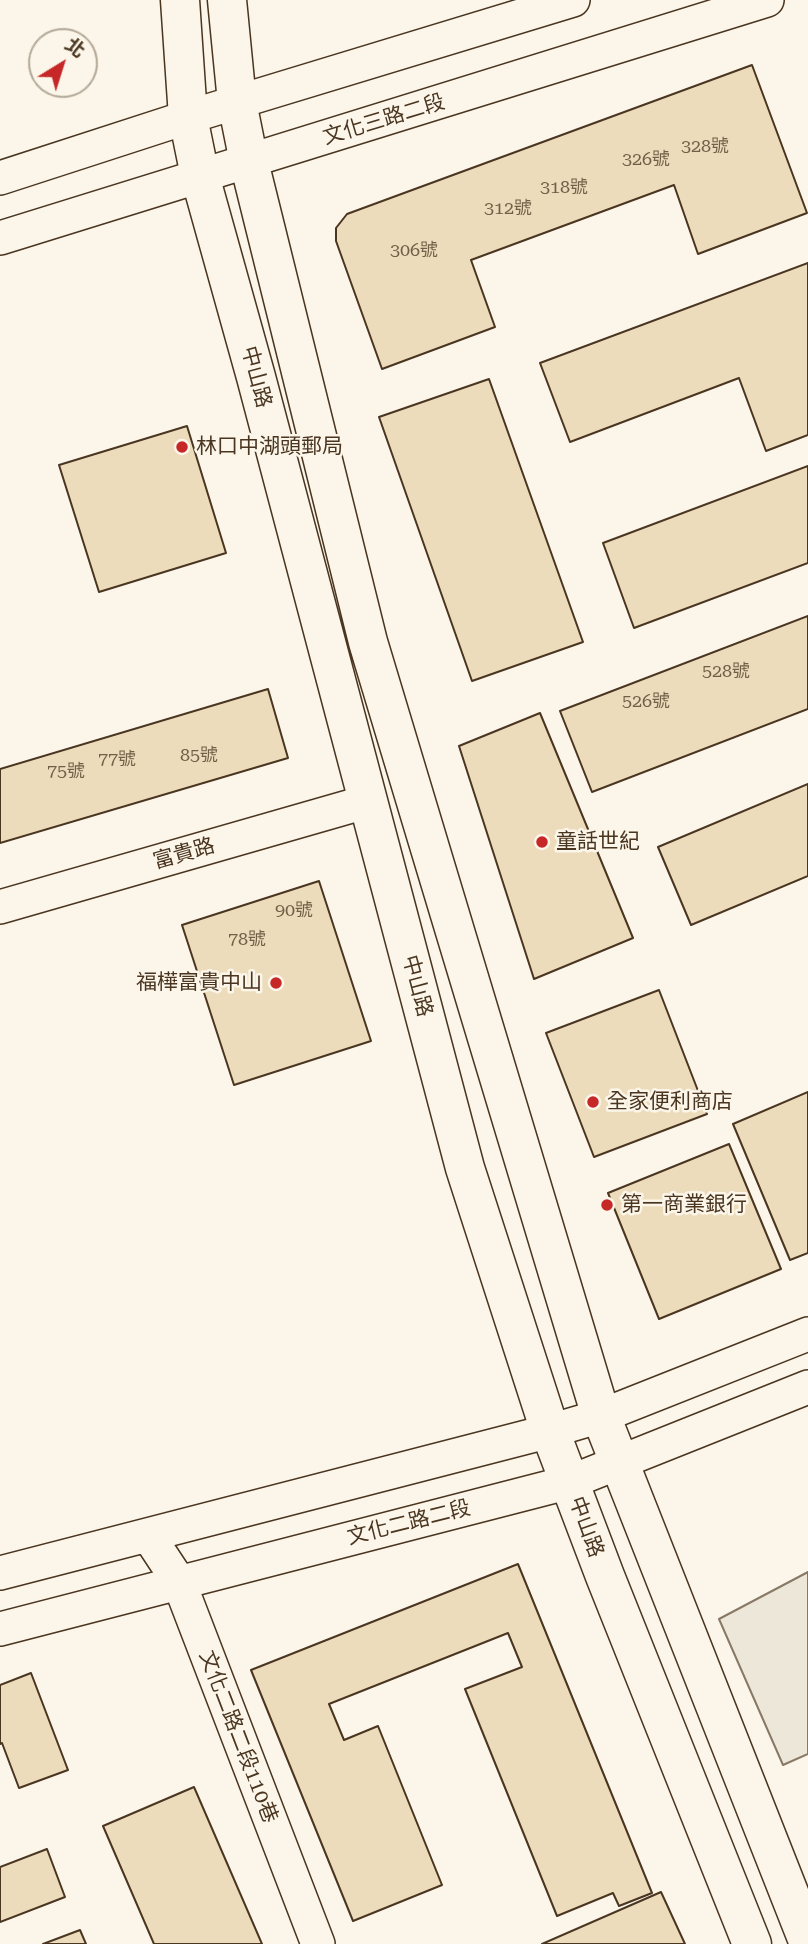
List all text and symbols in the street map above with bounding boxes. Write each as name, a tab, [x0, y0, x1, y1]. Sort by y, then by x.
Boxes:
north arrow	[28, 28, 98, 98]
text: 北	[60, 33, 90, 63]
street label: 文化三路二段	[320, 90, 448, 150]
house number: 328號	[681, 136, 729, 158]
house number: 326號	[622, 149, 670, 171]
house number: 318號	[540, 177, 588, 199]
house number: 312號	[484, 198, 532, 220]
house number: 306號	[390, 240, 438, 262]
street label: 中山路	[236, 343, 276, 411]
place label: 林口中湖頭郵局	[196, 434, 343, 460]
marker: 林口中湖頭郵局	[174, 439, 190, 455]
house number: 528號	[702, 661, 750, 683]
house number: 526號	[622, 691, 670, 713]
house number: 85號	[180, 745, 218, 767]
house number: 77號	[98, 749, 136, 771]
house number: 75號	[47, 761, 85, 783]
place label: 童話世紀	[556, 829, 640, 855]
street label: 富貴路	[150, 833, 218, 875]
marker: 童話世紀	[534, 834, 550, 850]
house number: 90號	[275, 900, 313, 922]
house number: 78號	[228, 929, 266, 951]
street label: 中山路	[397, 952, 437, 1020]
place label: 福樺富貴中山	[136, 970, 262, 996]
marker: 福樺富貴中山	[268, 975, 284, 991]
place label: 全家便利商店	[607, 1089, 733, 1115]
marker: 全家便利商店	[585, 1094, 601, 1110]
place label: 第一商業銀行	[621, 1192, 747, 1218]
marker: 第一商業銀行	[599, 1197, 615, 1213]
street label: 中山路	[563, 1493, 609, 1561]
street label: 文化二路二段	[345, 1496, 473, 1550]
street label: 文化二路二段110巷	[194, 1647, 282, 1827]

